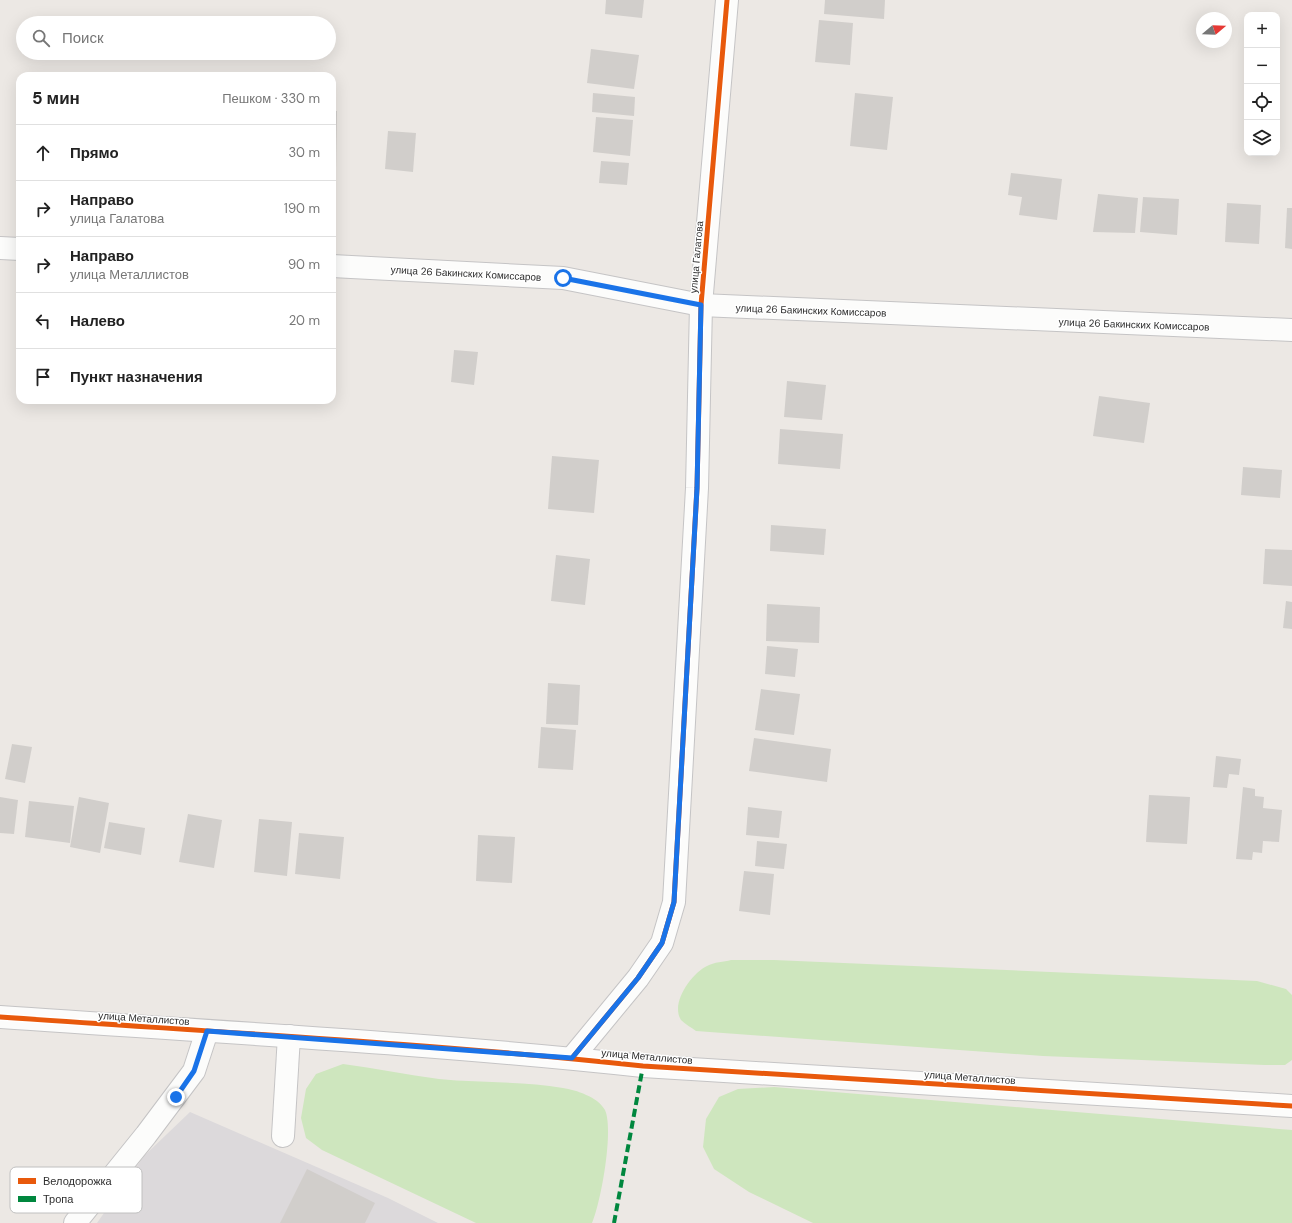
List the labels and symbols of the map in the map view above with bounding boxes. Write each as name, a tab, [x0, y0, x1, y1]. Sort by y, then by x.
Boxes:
north arrow	[1196, 12, 1232, 48]
street label: улица Галатова	[687, 220, 706, 294]
street label: улица 26 Бакинских Комиссаров	[390, 263, 542, 284]
route start	[554, 269, 572, 287]
street label: улица 26 Бакинских Комиссаров	[735, 301, 887, 320]
street label: улица 26 Бакинских Комиссаров	[1058, 315, 1210, 334]
street label: улица Металлистов	[98, 1009, 190, 1028]
street label: улица Металлистов	[601, 1046, 693, 1067]
street label: улица Металлистов	[924, 1068, 1016, 1087]
route end	[167, 1088, 185, 1106]
legend	[10, 1167, 142, 1213]
text: Велодорожка	[43, 1174, 113, 1188]
text: Тропа	[43, 1192, 74, 1206]

